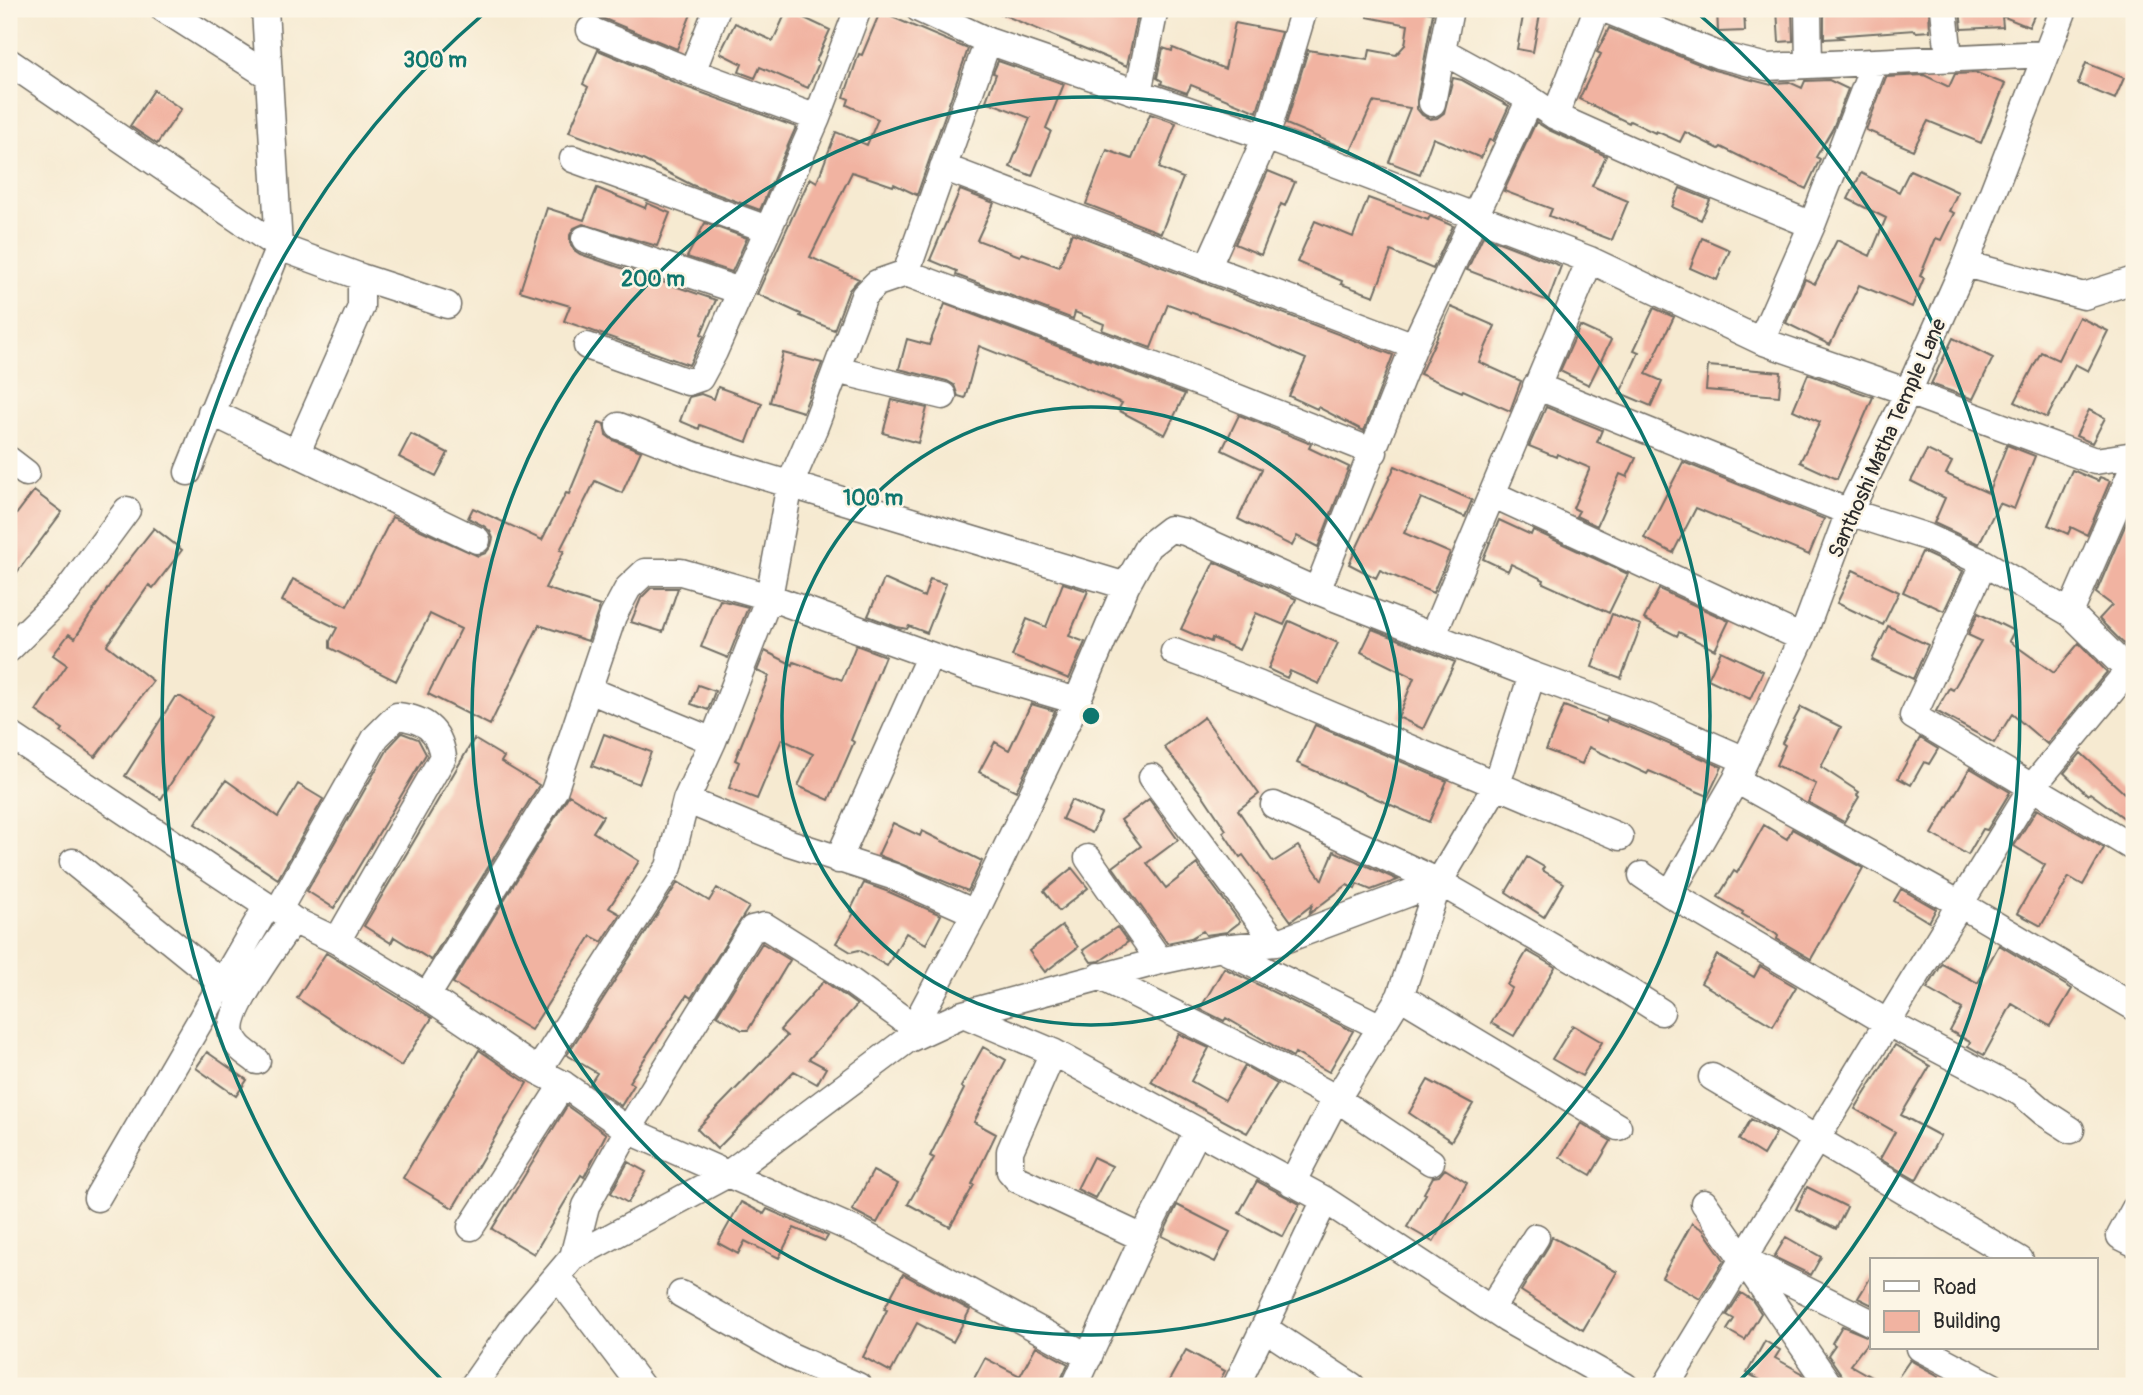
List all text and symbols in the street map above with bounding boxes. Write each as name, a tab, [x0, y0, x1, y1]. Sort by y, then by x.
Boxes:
text: 300 m	[403, 47, 467, 74]
text: 200 m	[621, 266, 685, 293]
street label: Santhoshi Matha Temple Lane	[1822, 314, 1953, 562]
text: 100 m	[843, 485, 903, 512]
centre of rings	[1079, 704, 1103, 728]
legend	[1870, 1258, 2098, 1350]
text: Road	[1933, 1274, 1977, 1301]
text: Building	[1933, 1308, 2000, 1335]

